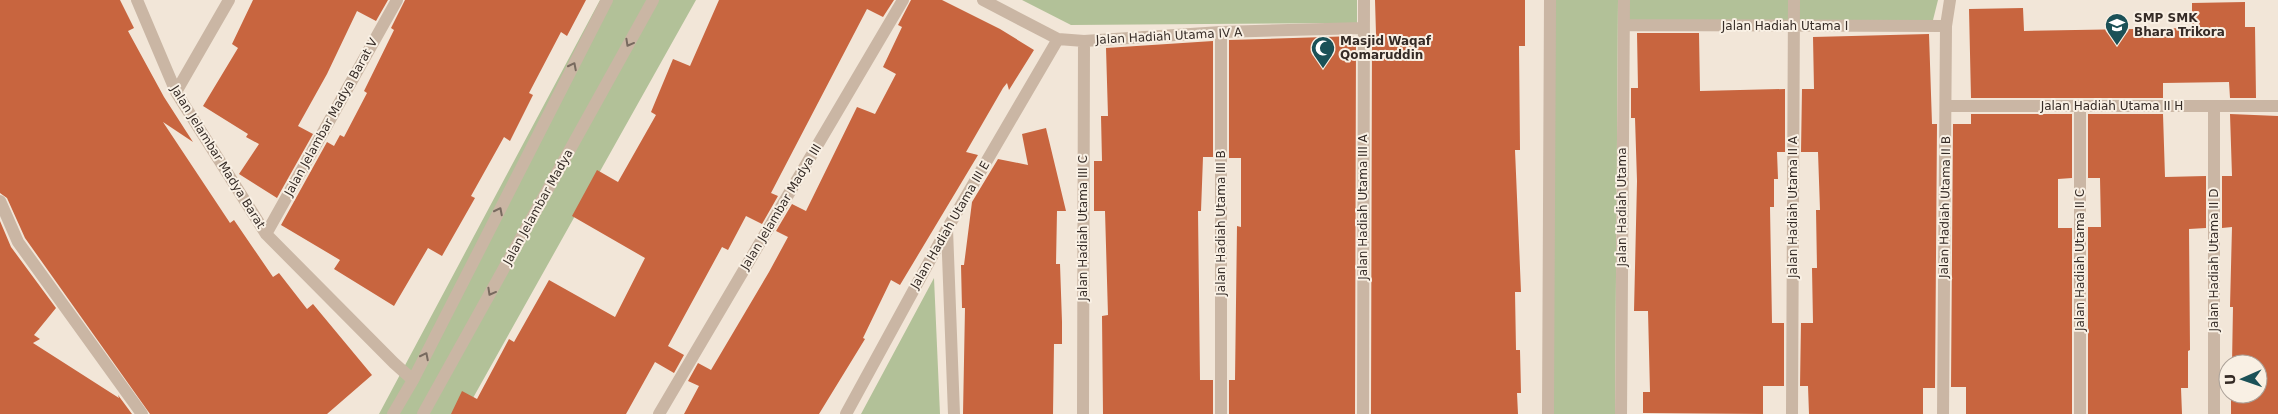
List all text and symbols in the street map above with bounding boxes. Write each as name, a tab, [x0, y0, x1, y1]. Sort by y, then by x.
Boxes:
place label: SMP SMK Bhara Trikora	[2134, 11, 2225, 39]
school or university icon: SMP SMK Bhara Trikora	[2104, 12, 2130, 46]
street label: Jalan Hadiah Utama I	[1721, 19, 1848, 33]
street label: Jalan Hadiah Utama IV A	[1094, 25, 1243, 47]
place label: Masjid Waqaf Qomaruddin	[1340, 34, 1432, 62]
street label: Jalan Jelambar Madya Barat V	[281, 35, 381, 199]
mosque icon: Masjid Waqaf Qomaruddin	[1310, 35, 1336, 69]
one-way arrow	[625, 37, 635, 46]
one-way arrow	[567, 63, 577, 72]
street label: Jalan Jelambar Madya Barat	[167, 82, 268, 231]
street label: Jalan Hadiah Utama II H	[2040, 99, 2183, 113]
street label: Jalan Hadiah Utama III A	[1356, 133, 1370, 281]
street label: Jalan Hadiah Utama II A	[1786, 135, 1800, 279]
street label: Jalan Hadiah Utama II B	[1937, 136, 1953, 279]
street label: Jalan Jelambar Madya III	[737, 142, 824, 273]
street label: Jalan Jelambar Madya	[500, 147, 576, 268]
street label: Jalan Hadiah Utama	[1615, 148, 1629, 268]
street label: Jalan Hadiah Utama III B	[1214, 150, 1228, 297]
street label: Jalan Hadiah Utama III C	[1076, 155, 1090, 302]
street label: Jalan Hadiah Utama III E	[907, 159, 992, 292]
street label: Jalan Hadiah Utama II C	[2073, 189, 2087, 332]
street label: Jalan Hadiah Utama II D	[2207, 189, 2221, 332]
one-way arrow	[493, 207, 503, 216]
one-way arrow	[488, 287, 498, 296]
one-way arrow	[419, 352, 429, 361]
north arrow	[2218, 354, 2268, 404]
text: U	[2222, 373, 2238, 385]

